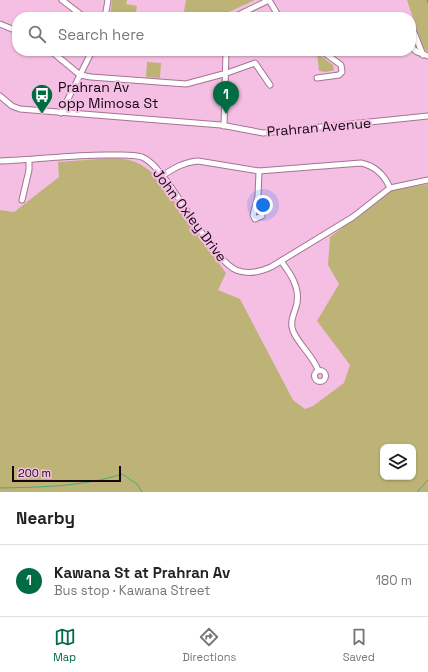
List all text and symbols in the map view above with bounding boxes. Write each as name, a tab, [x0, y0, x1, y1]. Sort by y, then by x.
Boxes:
search box	[12, 12, 416, 56]
icon: search	[26, 23, 48, 45]
text: Search here	[58, 25, 144, 44]
place label: Prahran Av opp Mimosa St	[58, 78, 159, 112]
pin: 1	[213, 81, 239, 114]
bus stop icon: Prahran Av opp Mimosa St	[29, 82, 55, 115]
street label: Prahran Avenue	[266, 113, 372, 141]
street label: John Oxley Drive	[149, 165, 231, 265]
your location	[253, 195, 273, 215]
map controls	[380, 444, 416, 480]
button: layers	[380, 444, 416, 480]
scale bar	[12, 464, 121, 483]
text: 200 m	[18, 466, 51, 480]
text: Nearby	[16, 507, 75, 529]
text: Kawana St at Prahran Av	[54, 563, 230, 582]
text: 1	[26, 572, 32, 589]
text: 180 m	[376, 572, 412, 589]
text: Bus stop · Kawana Street	[54, 582, 210, 599]
tab: Map	[53, 626, 76, 664]
tab: Directions	[182, 626, 236, 664]
tab: Saved	[343, 626, 375, 664]

